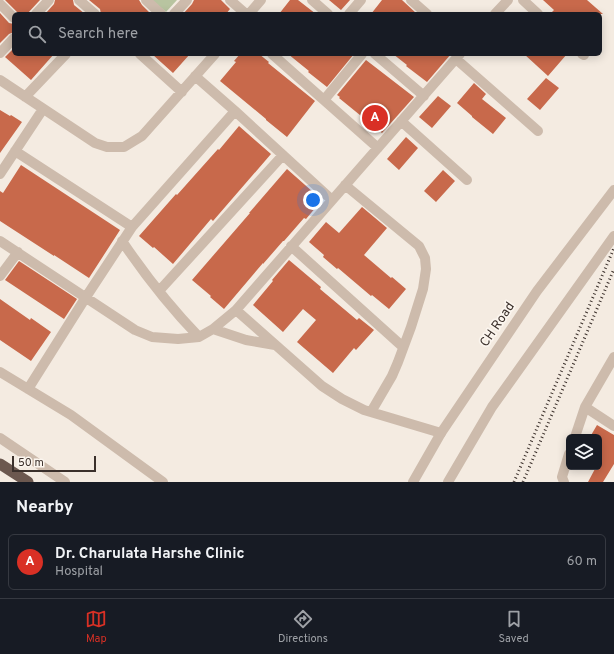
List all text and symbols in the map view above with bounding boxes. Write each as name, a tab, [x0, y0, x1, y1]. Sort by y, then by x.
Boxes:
search box	[12, 12, 602, 56]
icon: search	[26, 23, 48, 45]
text: Search here	[58, 25, 138, 44]
pin: A	[362, 103, 388, 133]
your location	[303, 190, 323, 210]
street label: CH Road	[477, 300, 519, 350]
map controls	[566, 434, 602, 470]
button: layers	[566, 434, 602, 470]
scale bar	[12, 454, 96, 473]
text: 50 m	[18, 456, 44, 470]
text: Nearby	[16, 497, 73, 519]
text: Dr. Charulata Harshe Clinic	[55, 545, 245, 564]
text: A	[25, 554, 35, 570]
text: 60 m	[567, 554, 597, 570]
text: Hospital	[55, 564, 103, 580]
tab: Map	[85, 608, 107, 646]
tab: Directions	[278, 608, 328, 646]
tab: Saved	[498, 608, 529, 646]

